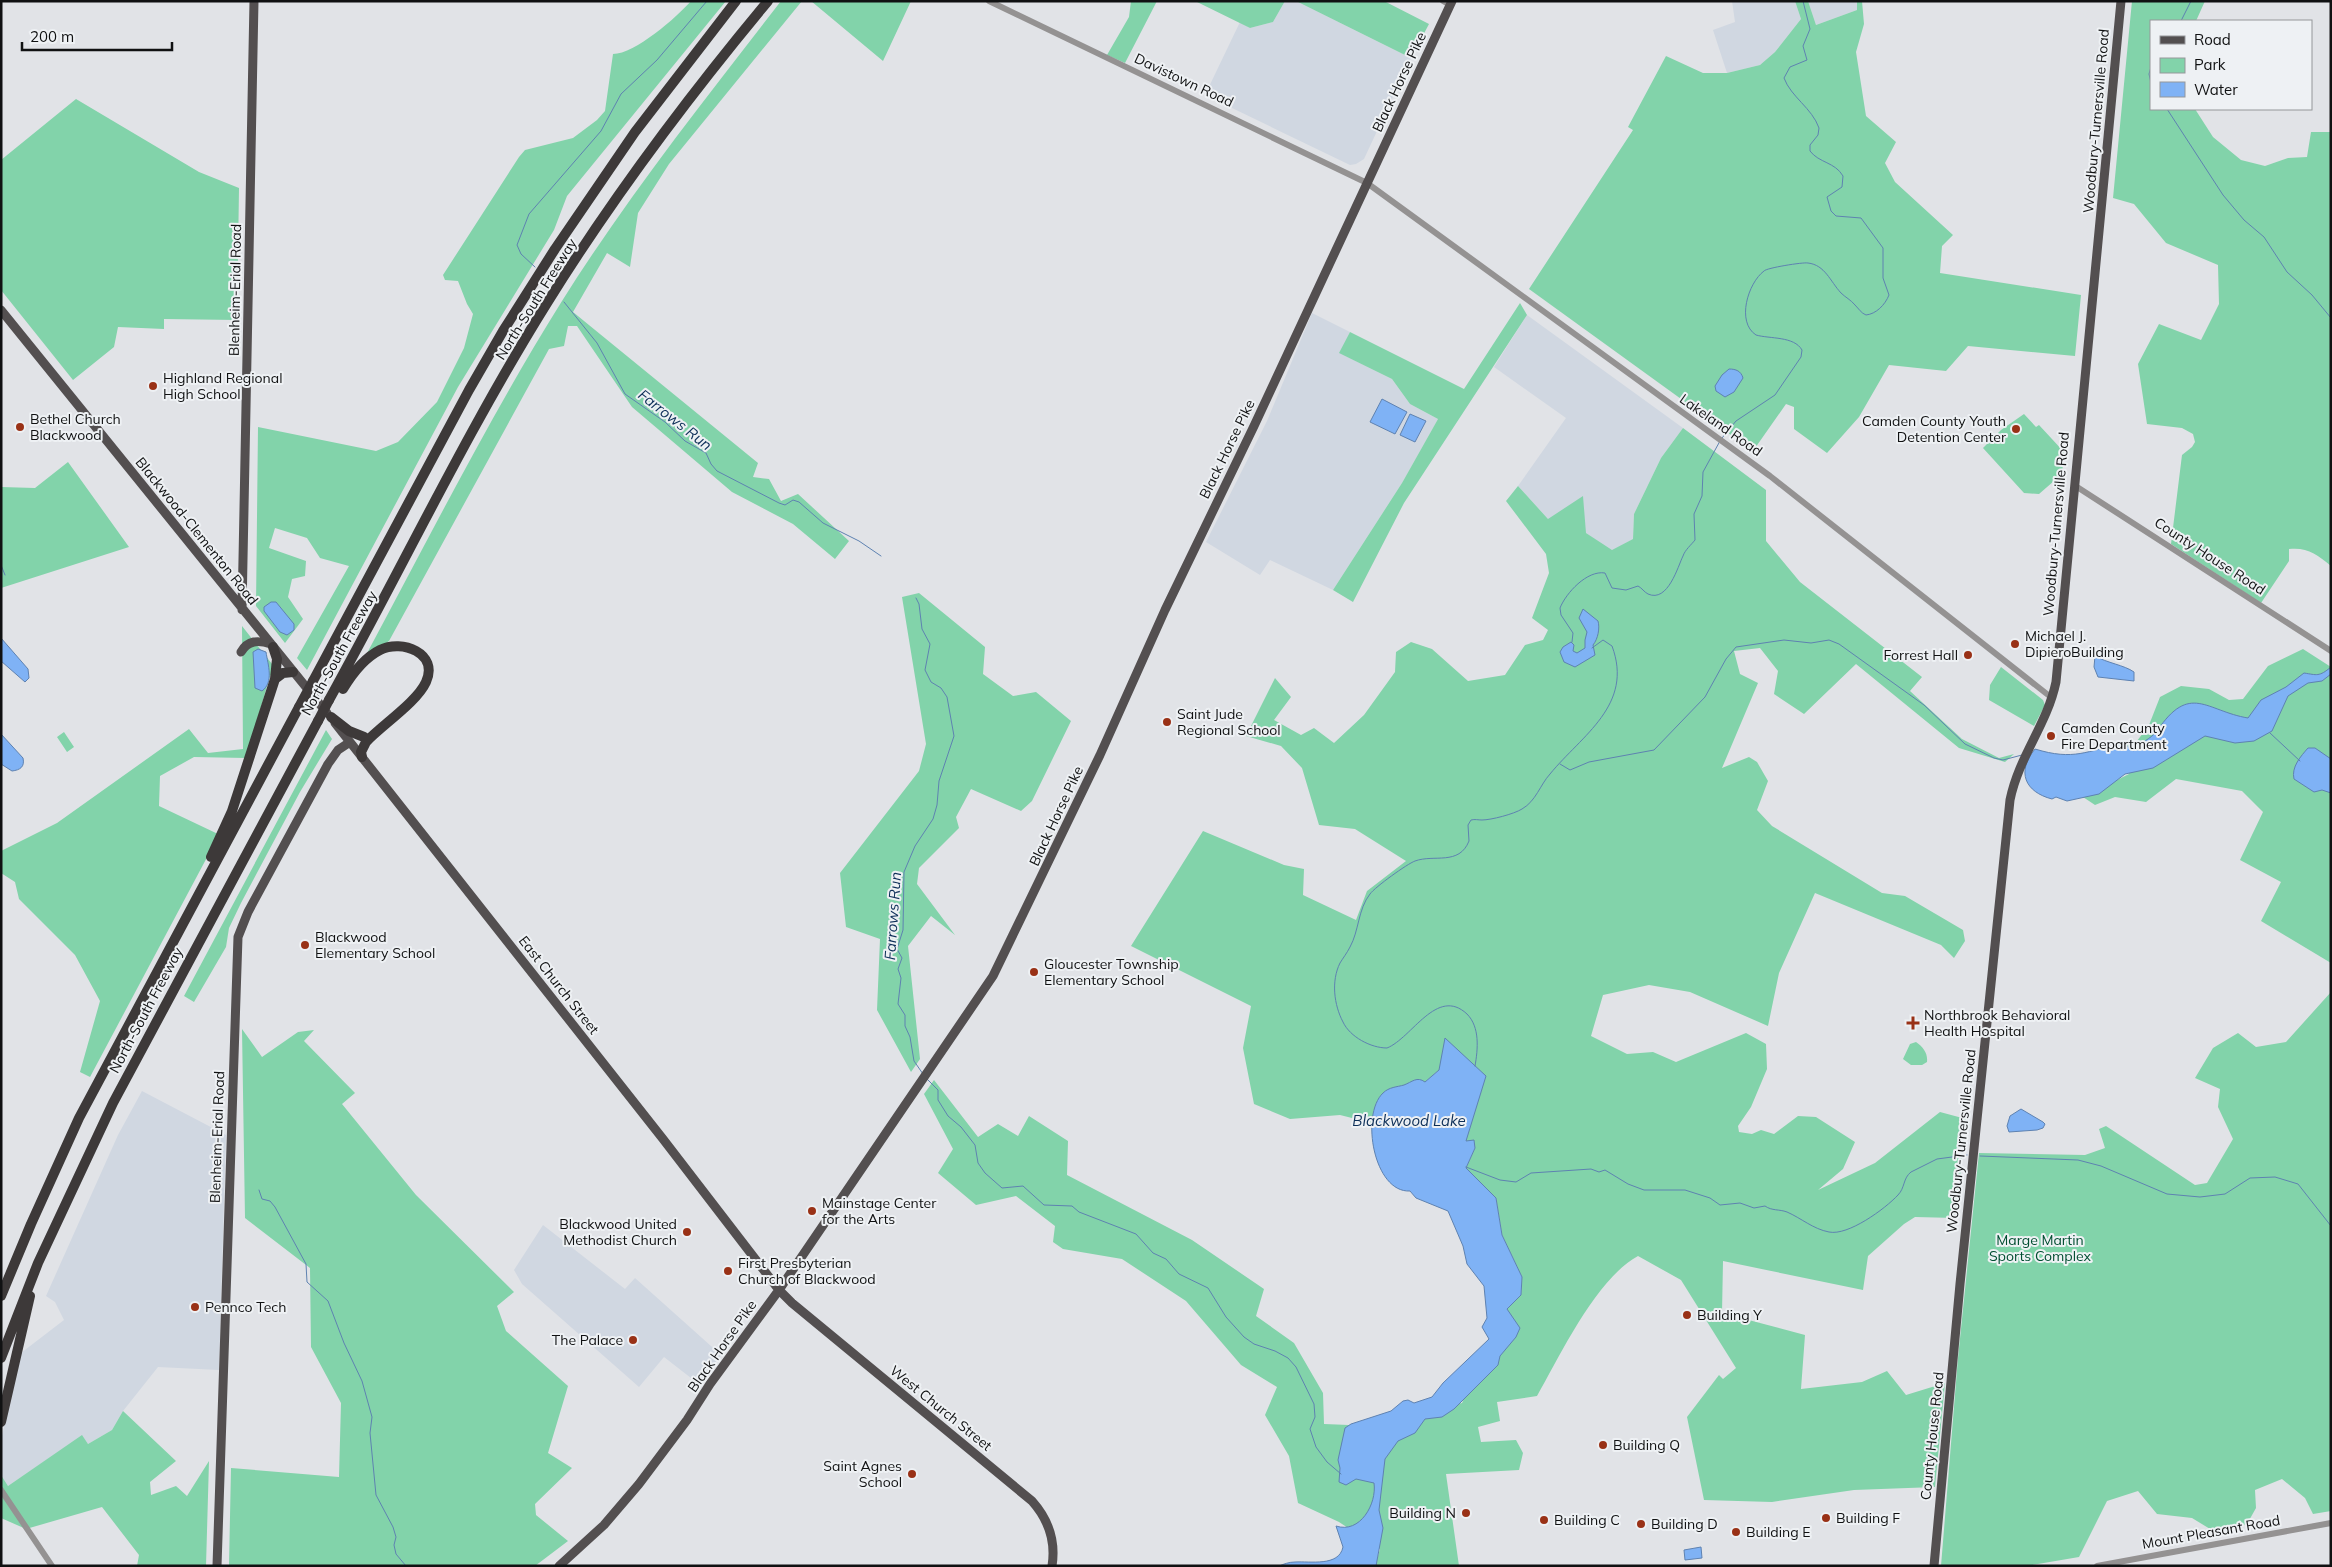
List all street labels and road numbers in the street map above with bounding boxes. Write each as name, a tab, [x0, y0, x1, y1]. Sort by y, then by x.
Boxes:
street label: Woodbury-Turnersville Road	[2079, 28, 2113, 214]
street label: Black Horse Pike	[1368, 29, 1430, 135]
street label: Davistown Road	[1131, 49, 1237, 111]
street label: Blenheim-Erial Road	[225, 224, 245, 356]
street label: North-South Freeway	[491, 234, 581, 363]
street label: Lakeland Road	[1676, 390, 1766, 460]
street label: Black Horse Pike	[1195, 396, 1259, 502]
street label: Woodbury-Turnersville Road	[2039, 431, 2073, 617]
street label: Blackwood-Clementon Road	[132, 453, 262, 609]
street label: County House Road	[2151, 513, 2269, 599]
street label: North-South Freeway	[297, 587, 381, 719]
street label: Black Horse Pike	[1025, 763, 1087, 869]
street label: East Church Street	[515, 932, 603, 1038]
street label: North-South Freeway	[105, 944, 187, 1076]
street label: Woodbury-Turnersville Road	[1942, 1048, 1980, 1234]
street label: Blenheim-Erial Road	[206, 1070, 228, 1204]
street label: Black Horse Pike	[684, 1297, 760, 1395]
street label: West Church Street	[886, 1361, 996, 1455]
street label: County House Road	[1916, 1371, 1948, 1501]
street label: Mount Pleasant Road	[2141, 1511, 2281, 1553]

